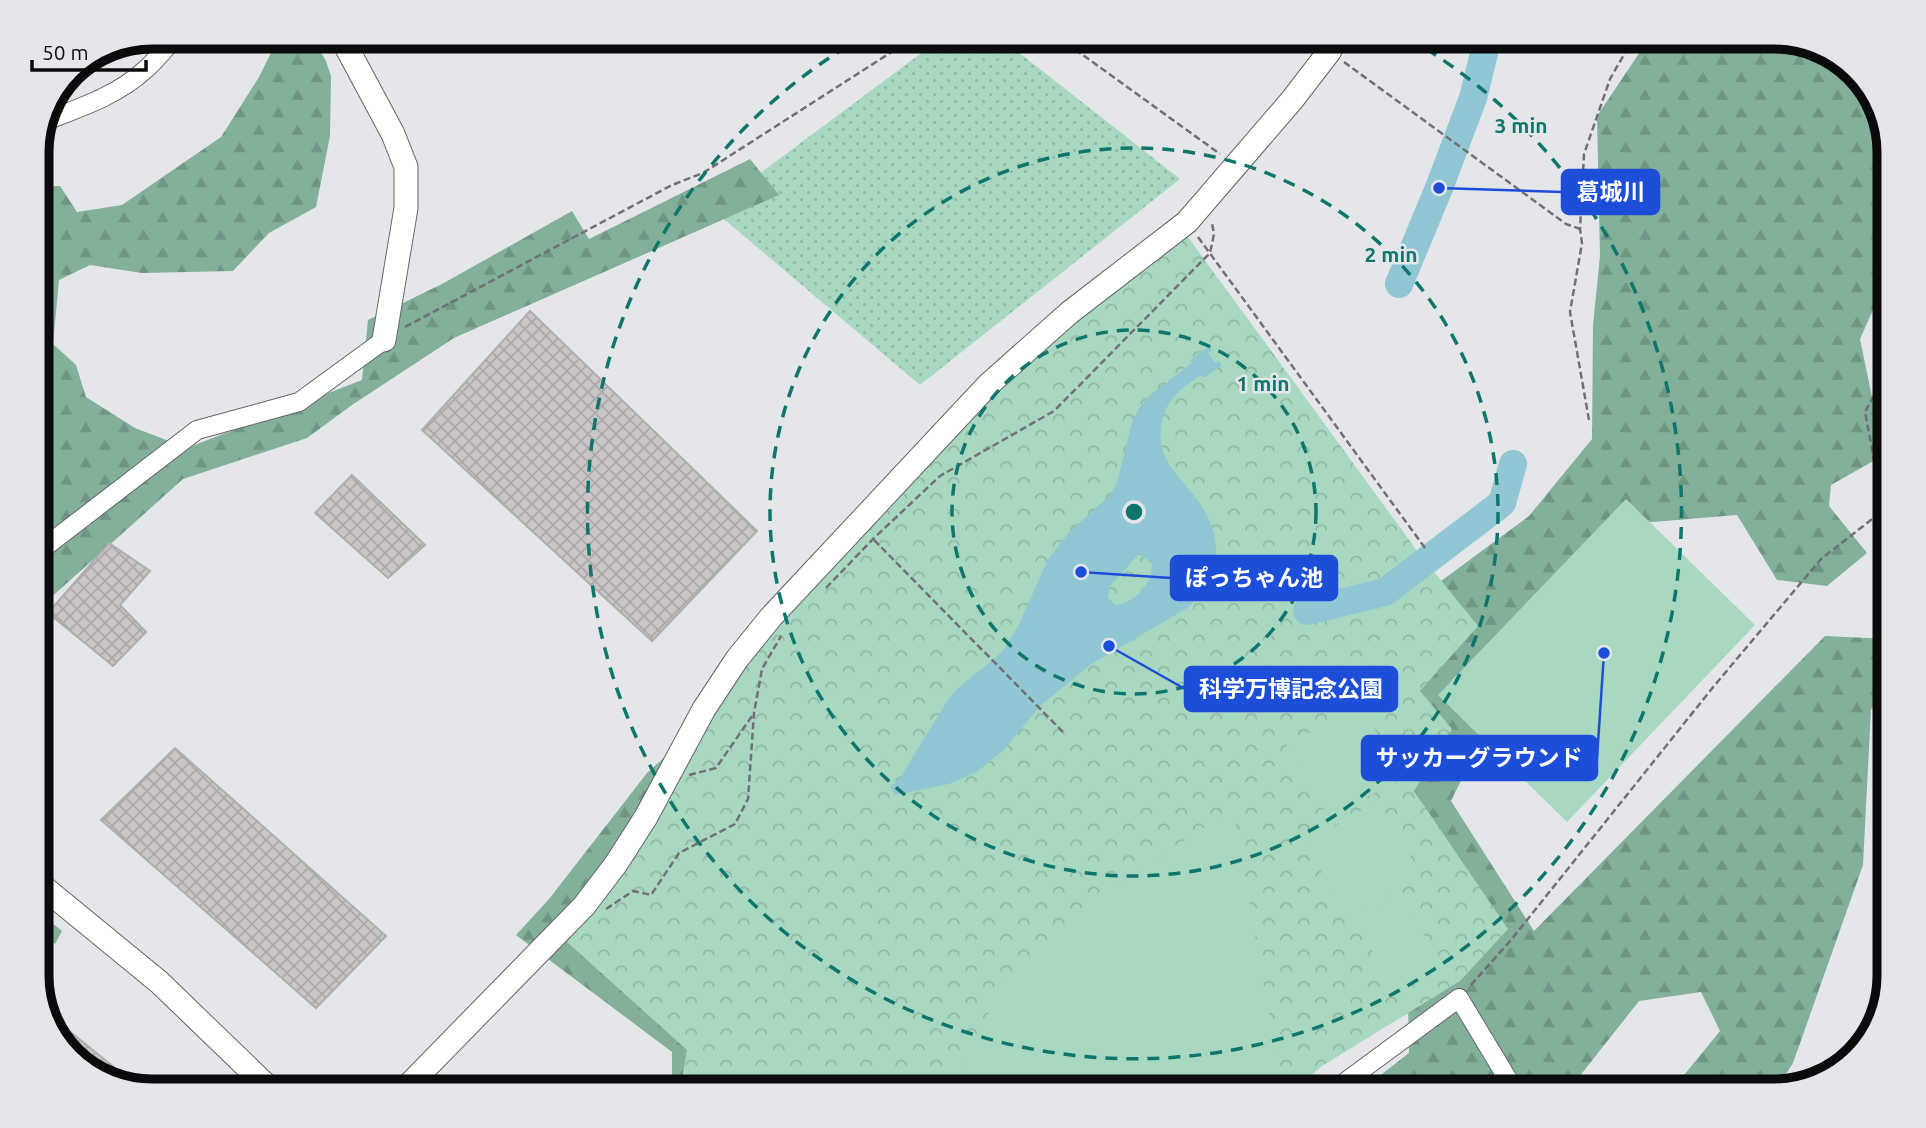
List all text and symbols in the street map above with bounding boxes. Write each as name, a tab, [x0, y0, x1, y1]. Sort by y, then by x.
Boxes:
scale bar	[32, 28, 145, 72]
text: 50 m	[42, 40, 89, 64]
text: 3 min	[1494, 113, 1548, 137]
callout: 葛城川	[1562, 170, 1659, 214]
text: 葛城川	[1577, 179, 1646, 204]
text: 2 min	[1364, 242, 1418, 266]
text: 1 min	[1236, 371, 1290, 395]
centre of rings	[1122, 500, 1146, 524]
callout: ぽっちゃん池	[1171, 556, 1337, 600]
text: ぽっちゃん池	[1185, 565, 1323, 590]
callout: 科学万博記念公園	[1185, 667, 1397, 711]
text: 科学万博記念公園	[1199, 676, 1383, 701]
callout: サッカーグラウンド	[1362, 736, 1597, 780]
text: サッカーグラウンド	[1376, 745, 1583, 770]

